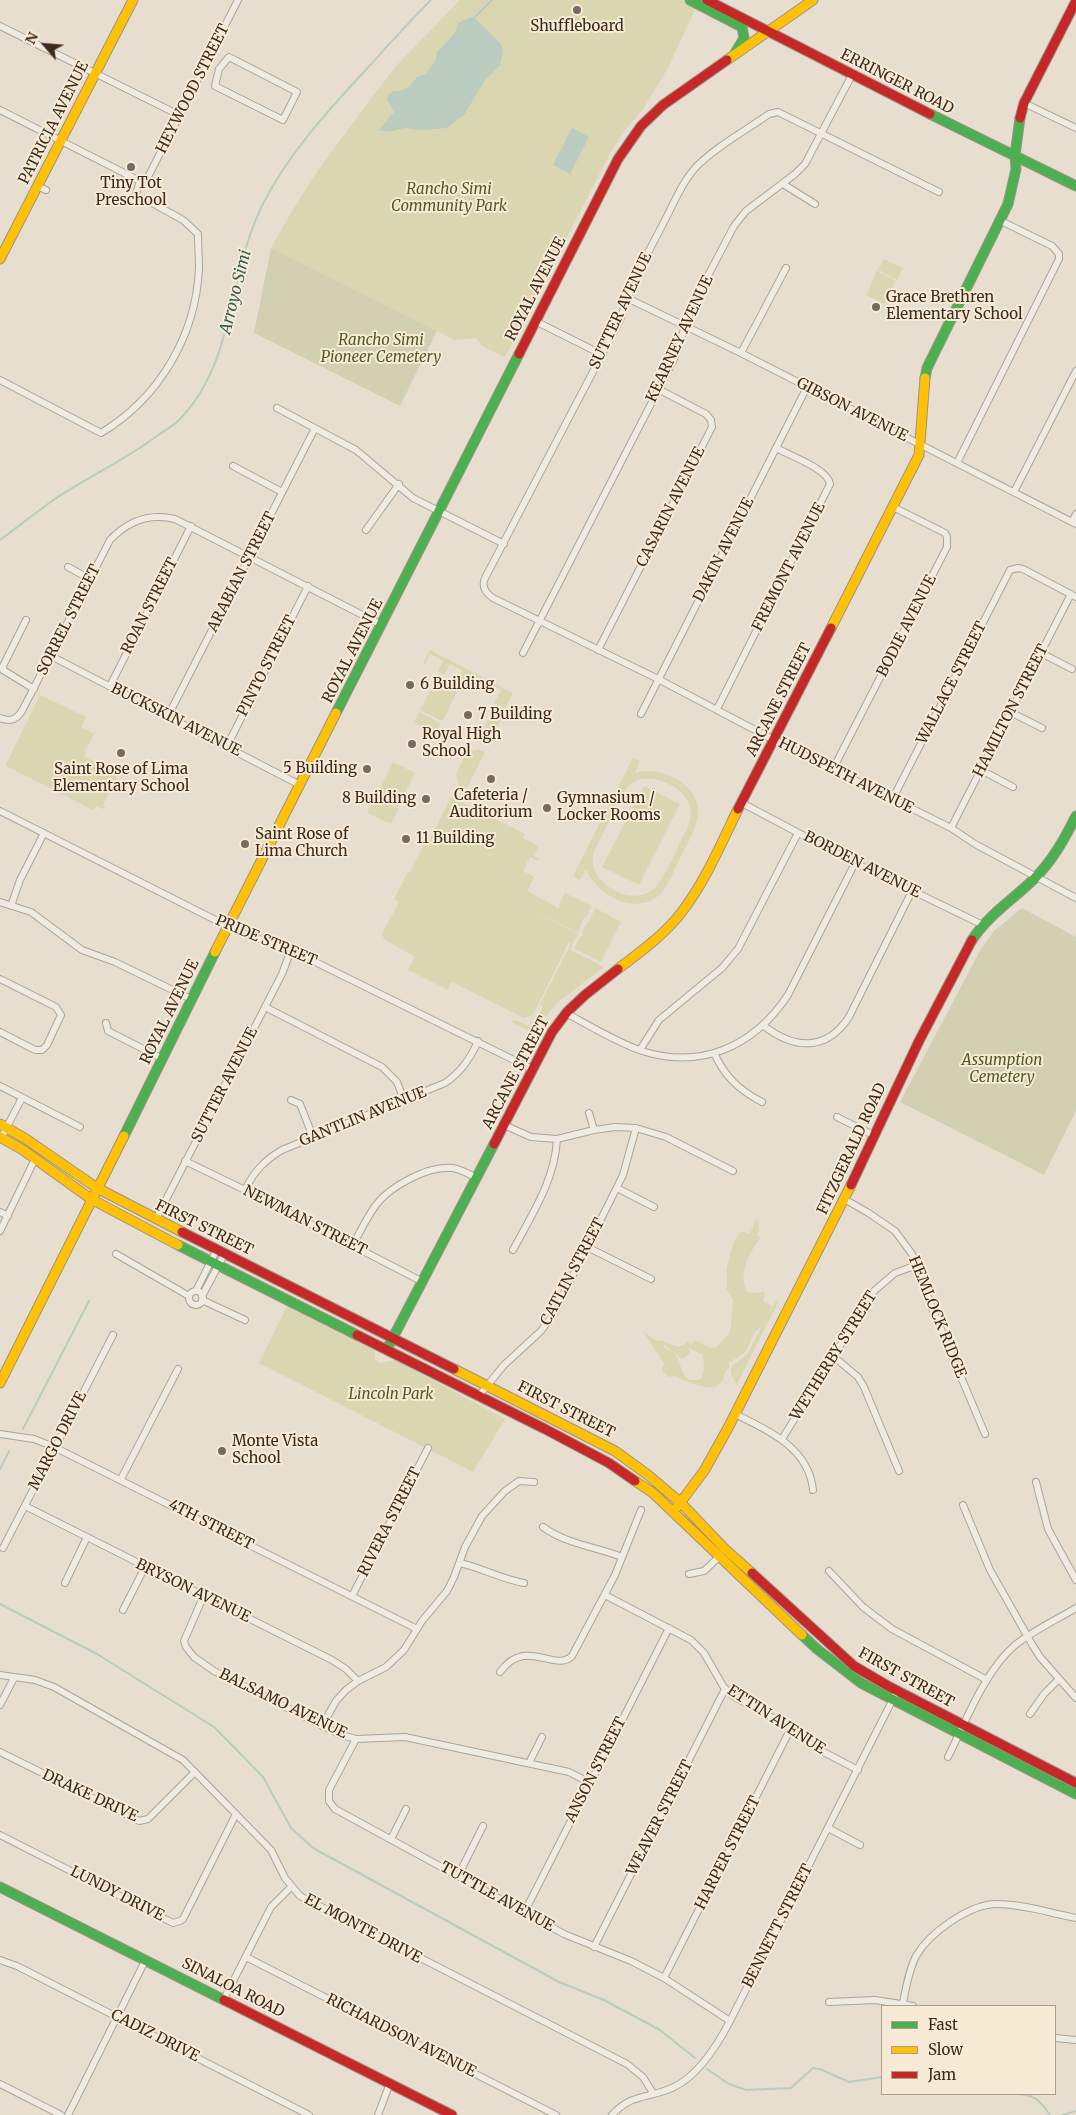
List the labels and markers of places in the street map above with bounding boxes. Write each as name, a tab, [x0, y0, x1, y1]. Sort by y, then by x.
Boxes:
marker: Shuffleboard	[571, 4, 583, 16]
place label: Shuffleboard	[530, 18, 624, 36]
marker: Tiny Tot Preschool	[125, 161, 137, 173]
place label: Tiny Tot Preschool	[95, 175, 167, 210]
place label: Grace Brethren Elementary School	[886, 289, 1023, 324]
marker: Grace Brethren Elementary School	[870, 301, 882, 313]
place label: 6 Building	[420, 676, 494, 694]
marker: 6 Building	[404, 679, 416, 691]
place label: 7 Building	[478, 706, 552, 724]
marker: 7 Building	[462, 709, 474, 721]
place label: Royal High School	[422, 726, 501, 761]
marker: Royal High School	[406, 738, 418, 750]
marker: Saint Rose of Lima Elementary School	[115, 747, 127, 759]
place label: 5 Building	[283, 760, 357, 778]
place label: Saint Rose of Lima Elementary School	[53, 761, 189, 796]
marker: 5 Building	[361, 763, 373, 775]
marker: Cafeteria / Auditorium	[485, 773, 497, 785]
place label: Cafeteria / Auditorium	[449, 787, 533, 822]
place label: 8 Building	[342, 790, 416, 808]
place label: Gymnasium / Locker Rooms	[557, 790, 661, 825]
marker: 8 Building	[420, 793, 432, 805]
marker: Gymnasium / Locker Rooms	[541, 802, 553, 814]
place label: Saint Rose of Lima Church	[255, 826, 348, 861]
place label: 11 Building	[416, 830, 494, 848]
marker: 11 Building	[400, 833, 412, 845]
marker: Saint Rose of Lima Church	[239, 838, 251, 850]
place label: Monte Vista School	[232, 1433, 318, 1468]
marker: Monte Vista School	[216, 1445, 228, 1457]

